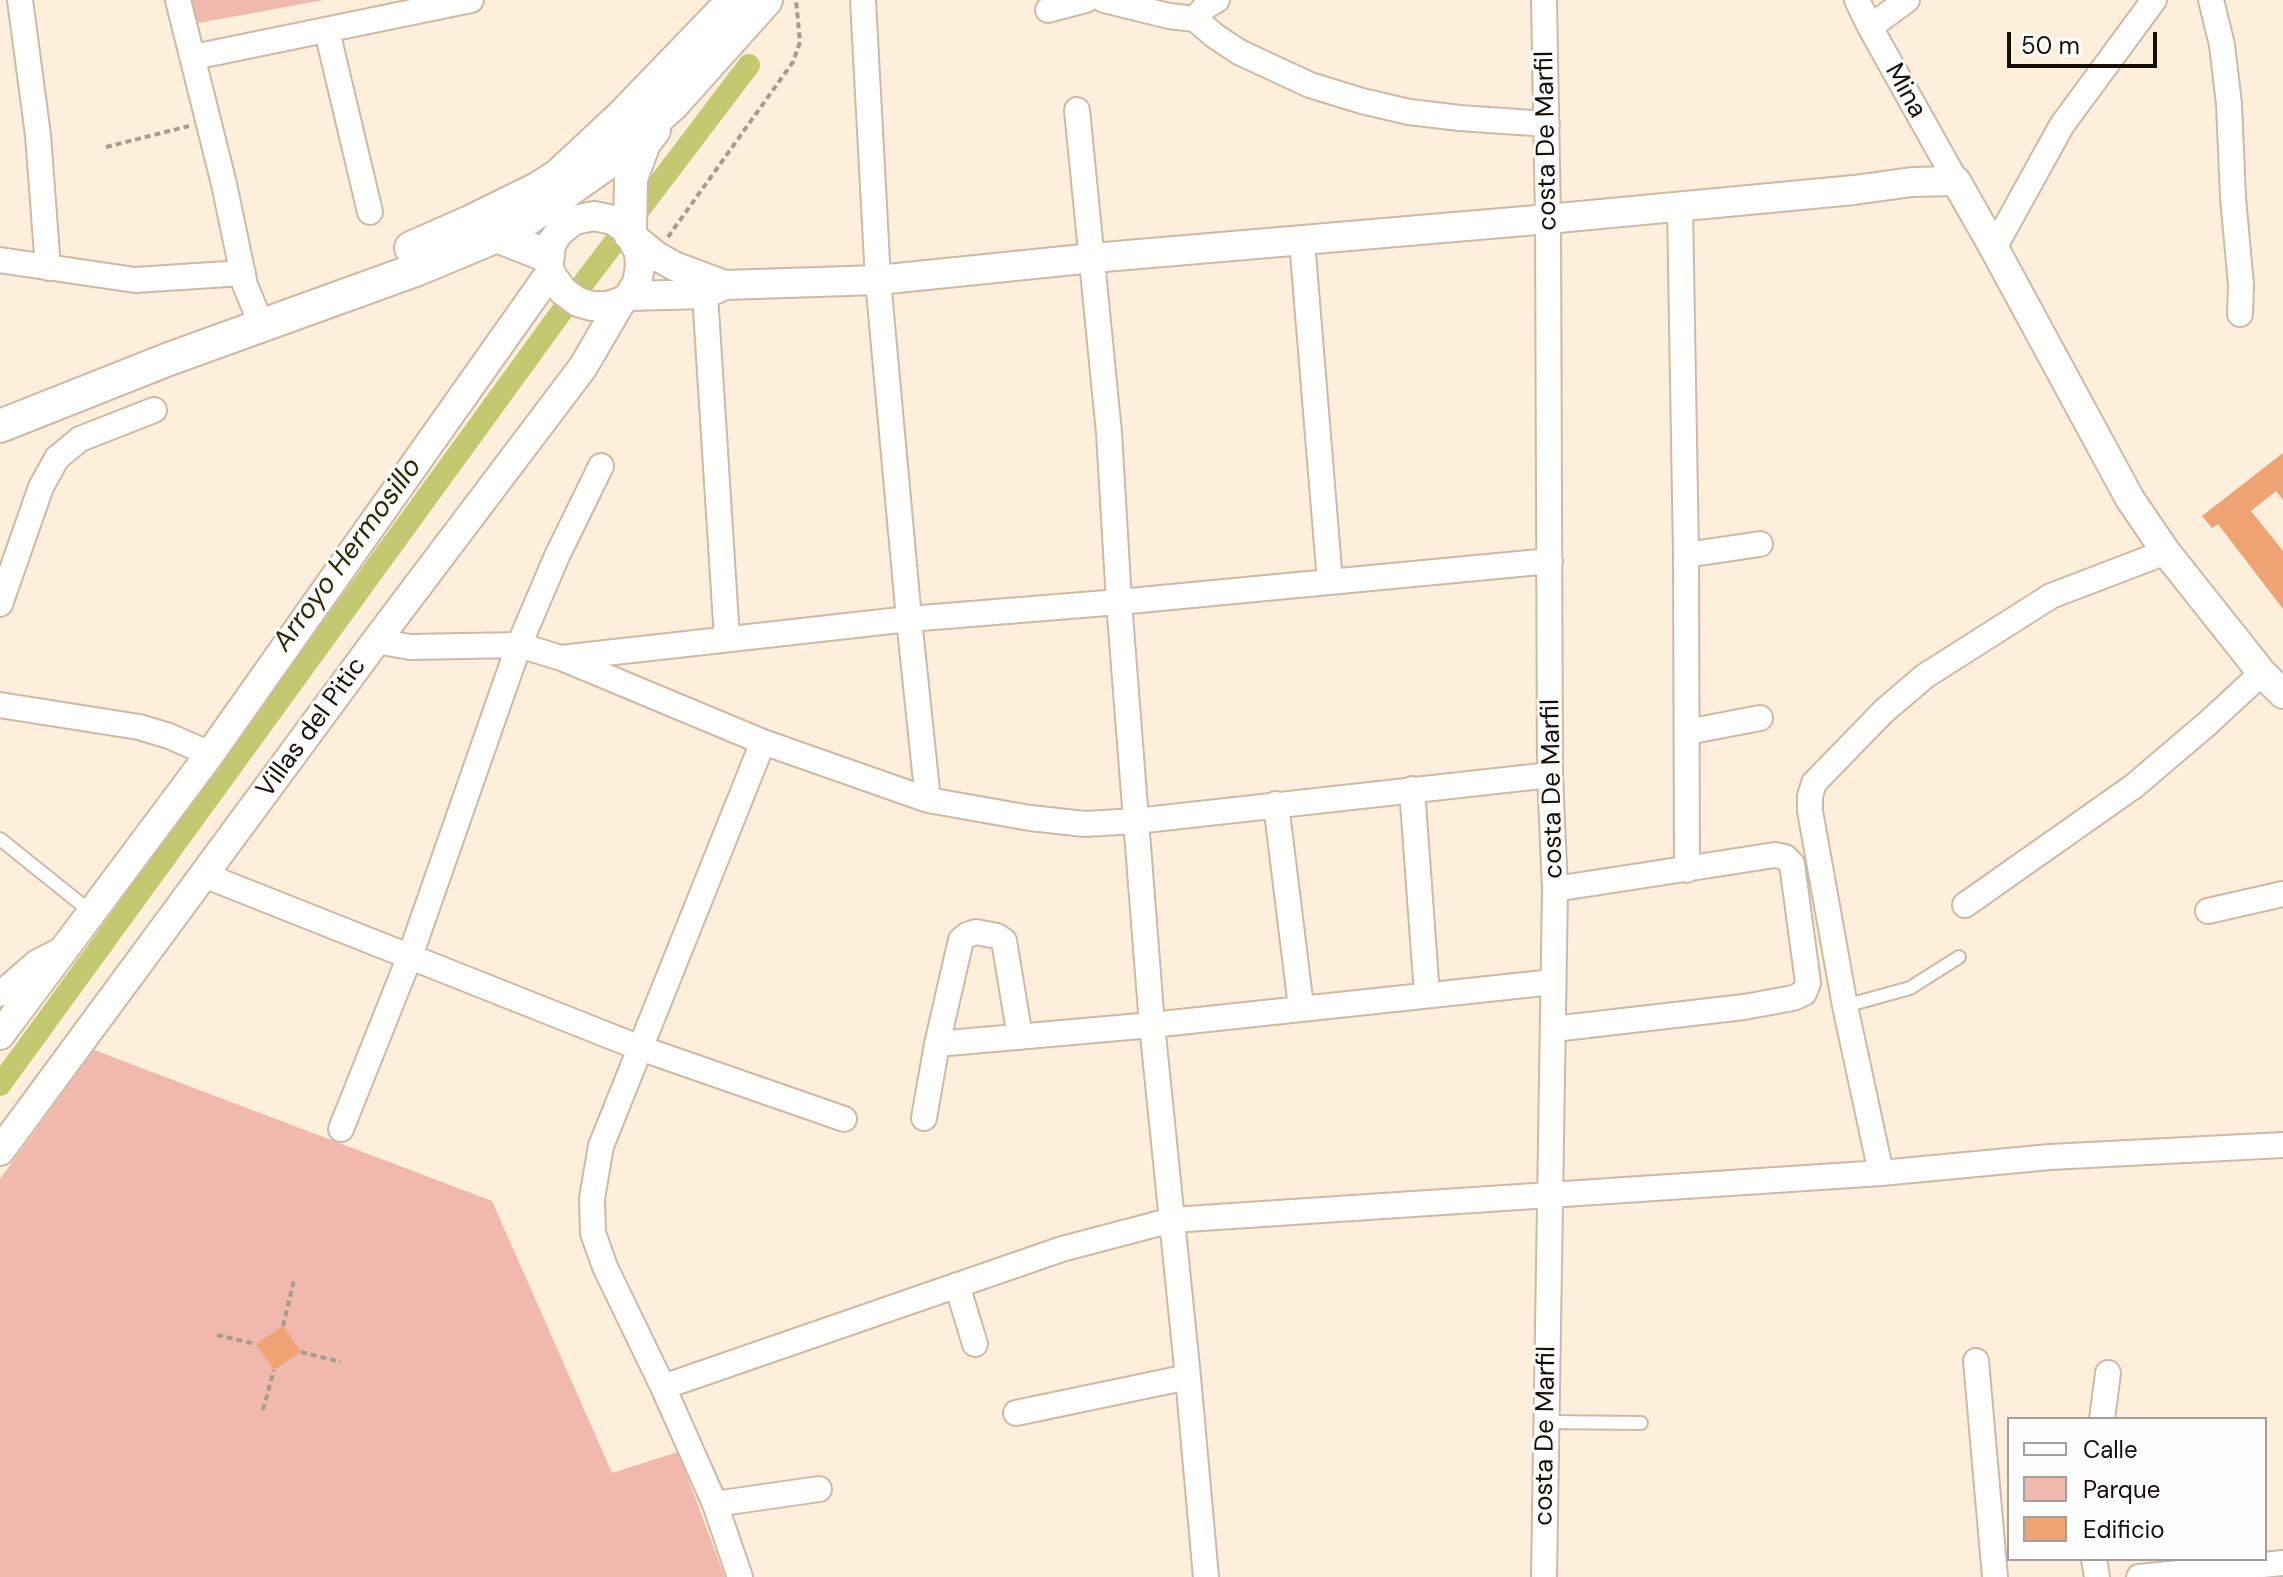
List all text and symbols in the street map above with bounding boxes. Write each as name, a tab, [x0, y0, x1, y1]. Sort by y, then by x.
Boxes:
scale bar	[2011, 16, 2161, 66]
text: 50 m	[2021, 30, 2080, 61]
street label: costa De Marfil	[1530, 51, 1564, 231]
street label: Mina	[1877, 58, 1933, 124]
water label: Arroyo Hermosillo	[266, 452, 430, 658]
street label: Villas del Pitic	[251, 652, 373, 804]
street label: costa De Marfil	[1536, 699, 1570, 879]
street label: costa De Marfil	[1529, 1346, 1563, 1526]
legend	[2007, 1417, 2267, 1561]
text: Calle	[2083, 1434, 2138, 1465]
text: Parque	[2083, 1474, 2160, 1505]
text: Edificio	[2083, 1514, 2165, 1545]

